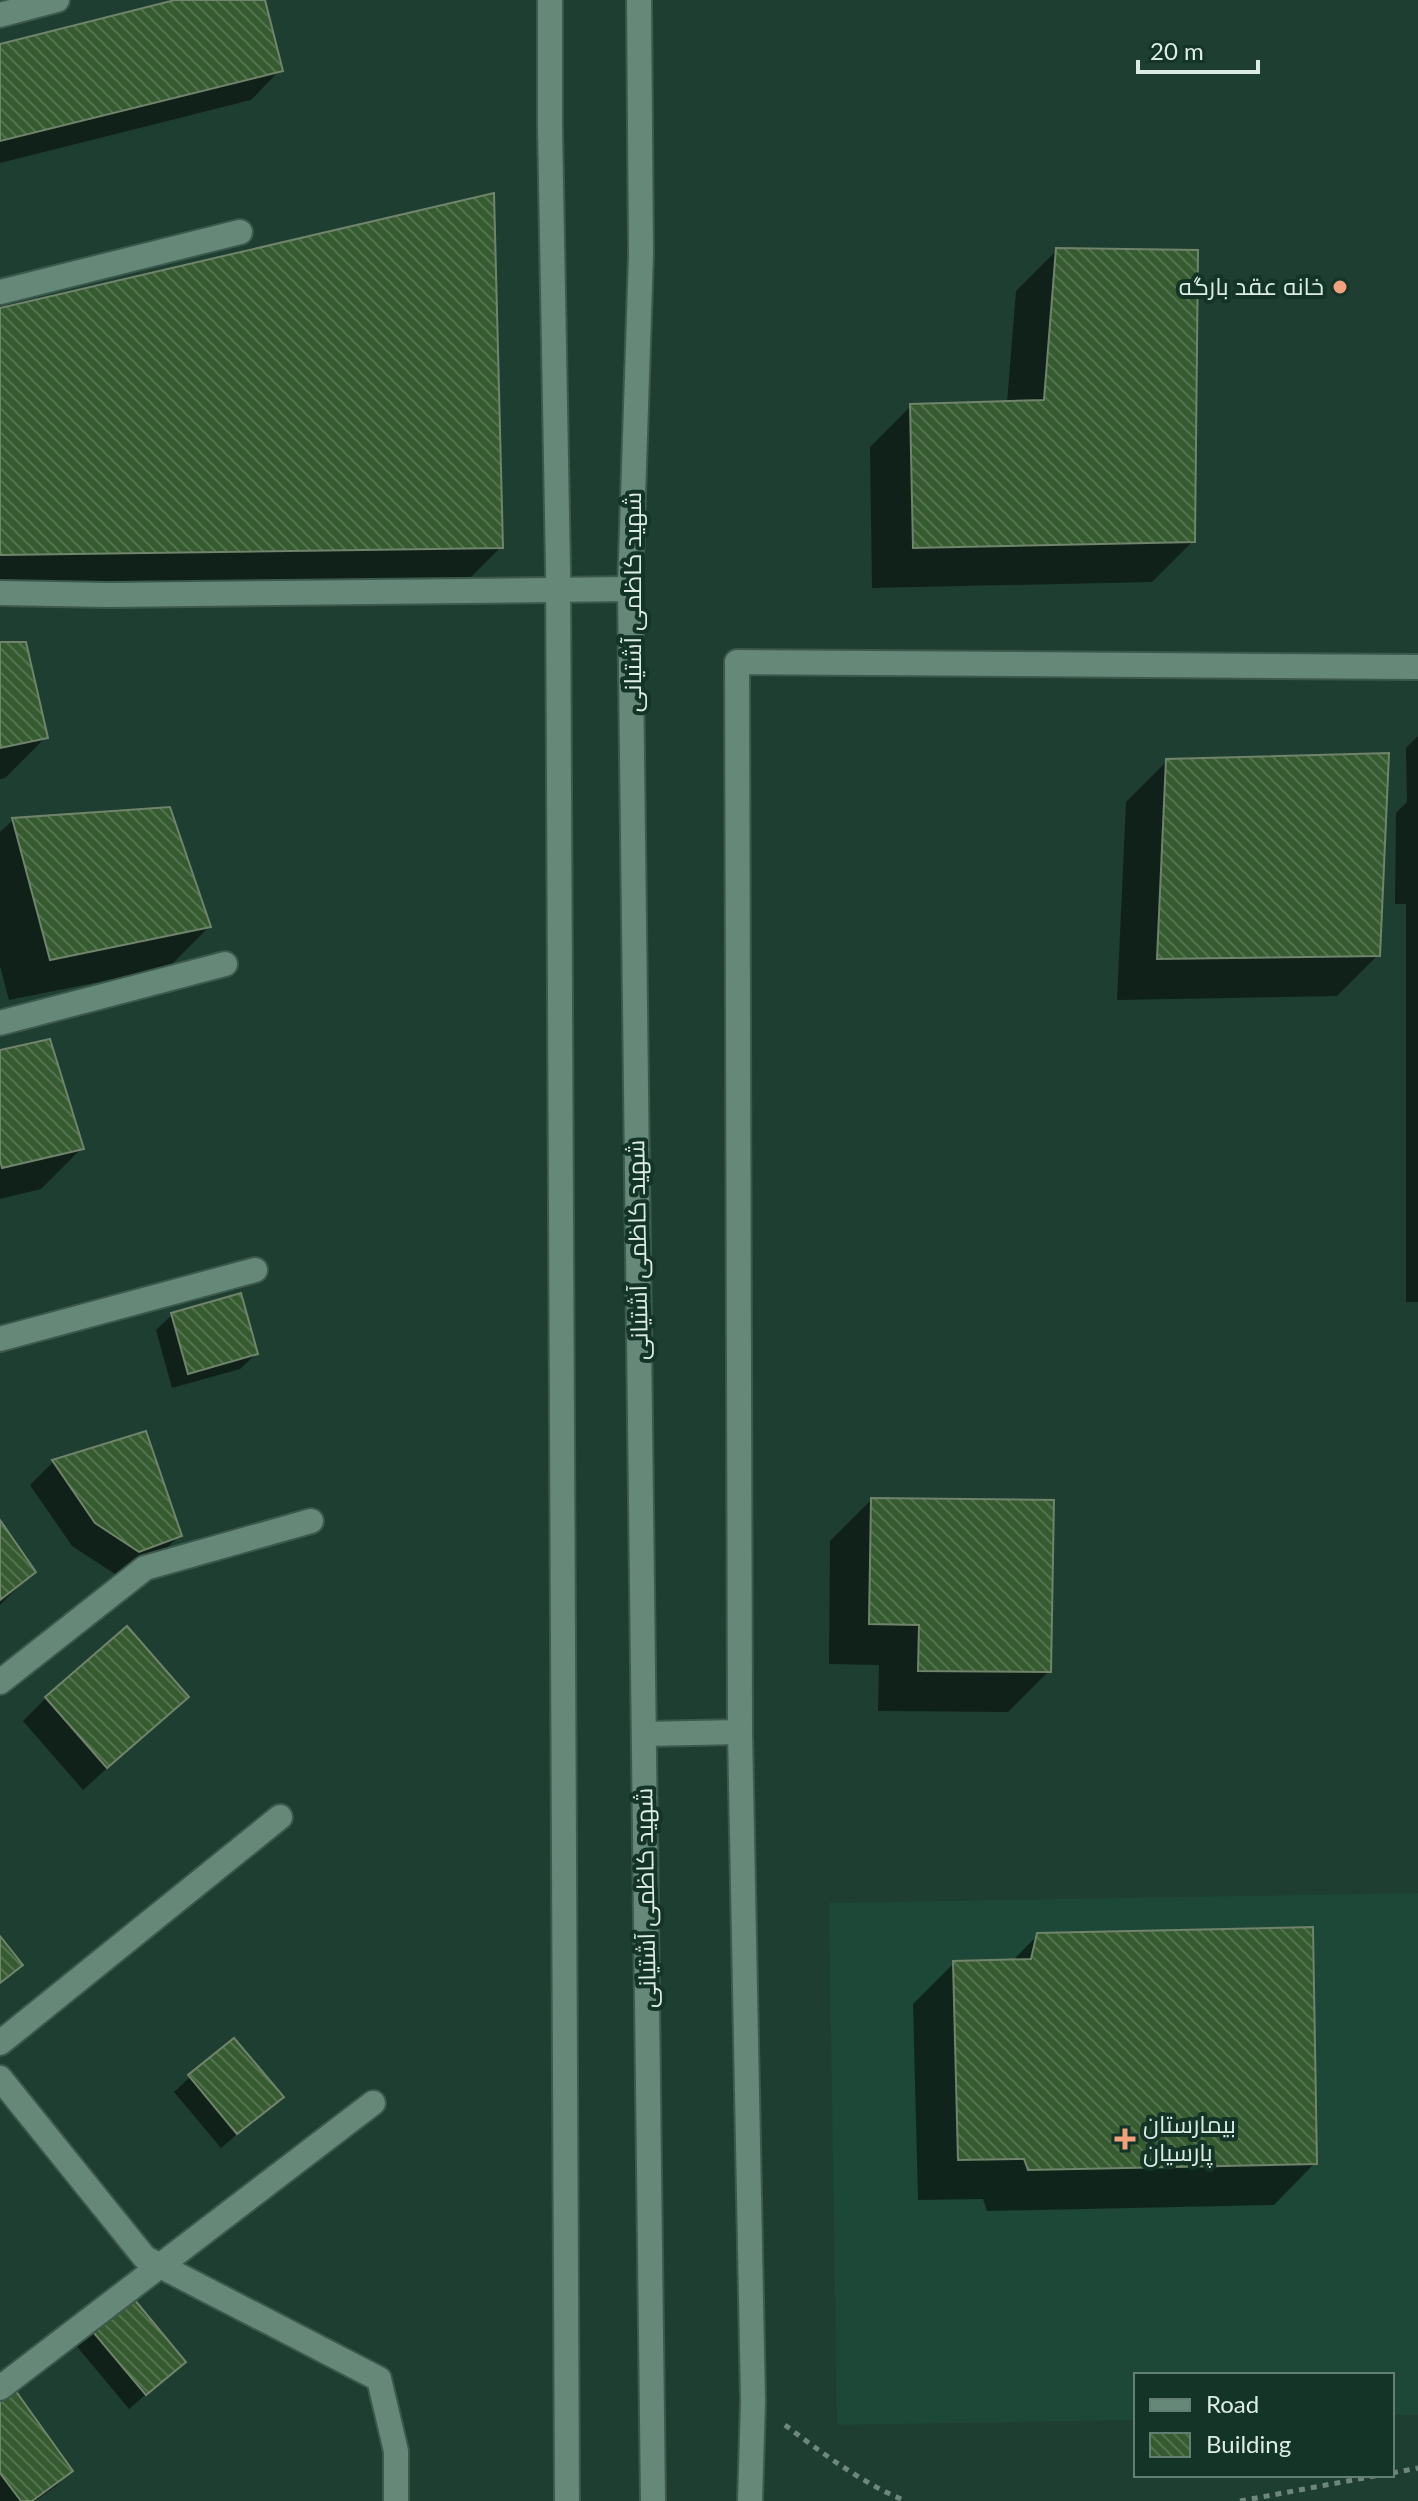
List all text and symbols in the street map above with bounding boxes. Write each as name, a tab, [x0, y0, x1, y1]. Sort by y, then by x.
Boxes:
scale bar	[1138, 24, 1258, 74]
text: 20 m	[1150, 36, 1204, 65]
place label: خانه عقد بارگه	[1179, 271, 1324, 300]
marker: خانه عقد بارگه	[1331, 278, 1349, 296]
street label: شهید کاظمی آشتیانی	[617, 492, 647, 712]
street label: شهید کاظمی آشتیانی	[620, 1140, 654, 1360]
street label: شهید کاظمی آشتیانی	[628, 1788, 662, 2008]
place label: بیمارستان پارسیان	[1143, 2109, 1236, 2169]
marker: بیمارستان پارسیان	[1114, 2128, 1136, 2150]
legend	[1134, 2373, 1394, 2477]
text: Road	[1206, 2389, 1259, 2418]
text: Building	[1206, 2429, 1291, 2458]

